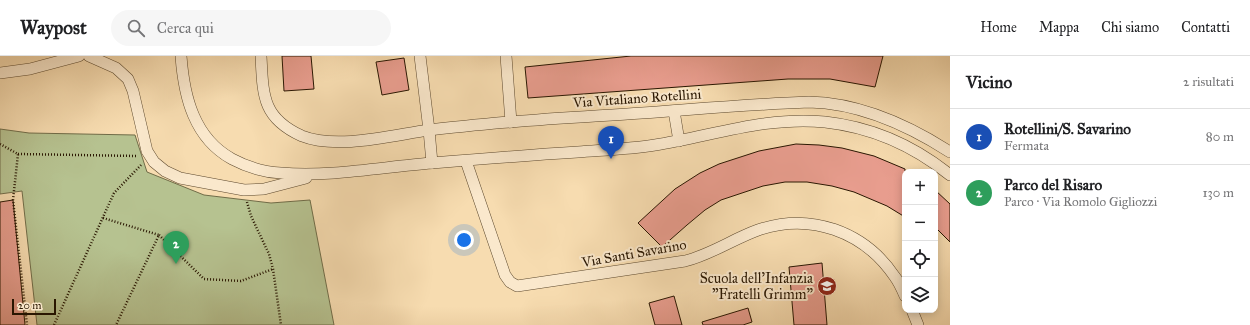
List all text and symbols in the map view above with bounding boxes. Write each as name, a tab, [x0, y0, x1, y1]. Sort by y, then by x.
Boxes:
search box	[111, 10, 391, 46]
text: Waypost	[20, 16, 87, 39]
icon: search	[125, 17, 147, 39]
text: Cerca qui	[157, 19, 214, 37]
text: Home	[980, 19, 1017, 36]
text: Mappa	[1039, 19, 1079, 36]
text: Chi siamo	[1101, 19, 1159, 36]
text: Contatti	[1181, 19, 1230, 36]
text: Vicino	[966, 72, 1012, 93]
text: 2 risultati	[1183, 74, 1234, 90]
street label: Via Vitaliano Rotellini	[571, 86, 702, 112]
text: Rotellini/S. Savarino	[1004, 120, 1131, 138]
pin: 1	[598, 126, 624, 159]
text: 1	[976, 129, 982, 145]
text: 80 m	[1206, 129, 1234, 145]
text: Fermata	[1004, 138, 1049, 154]
map controls	[902, 169, 938, 313]
button: +	[902, 169, 938, 205]
text: Parco del Risaro	[1004, 176, 1102, 194]
text: 2	[976, 185, 982, 201]
text: 130 m	[1202, 185, 1234, 201]
text: Parco · Via Romolo Gigliozzi	[1004, 194, 1157, 210]
button: −	[902, 205, 938, 241]
your location	[454, 230, 474, 250]
pin: 2	[163, 231, 189, 264]
street label: Via Santi Savarino	[579, 236, 688, 271]
button: locate	[902, 241, 938, 277]
place label: Scuola dell'Infanzia "Fratelli Grimm"	[700, 270, 813, 303]
school or university icon: Scuola dell'Infanzia "Fratelli Grimm"	[816, 275, 838, 297]
button: layers	[902, 277, 938, 313]
scale bar	[12, 297, 56, 316]
text: 20 m	[18, 299, 41, 312]

